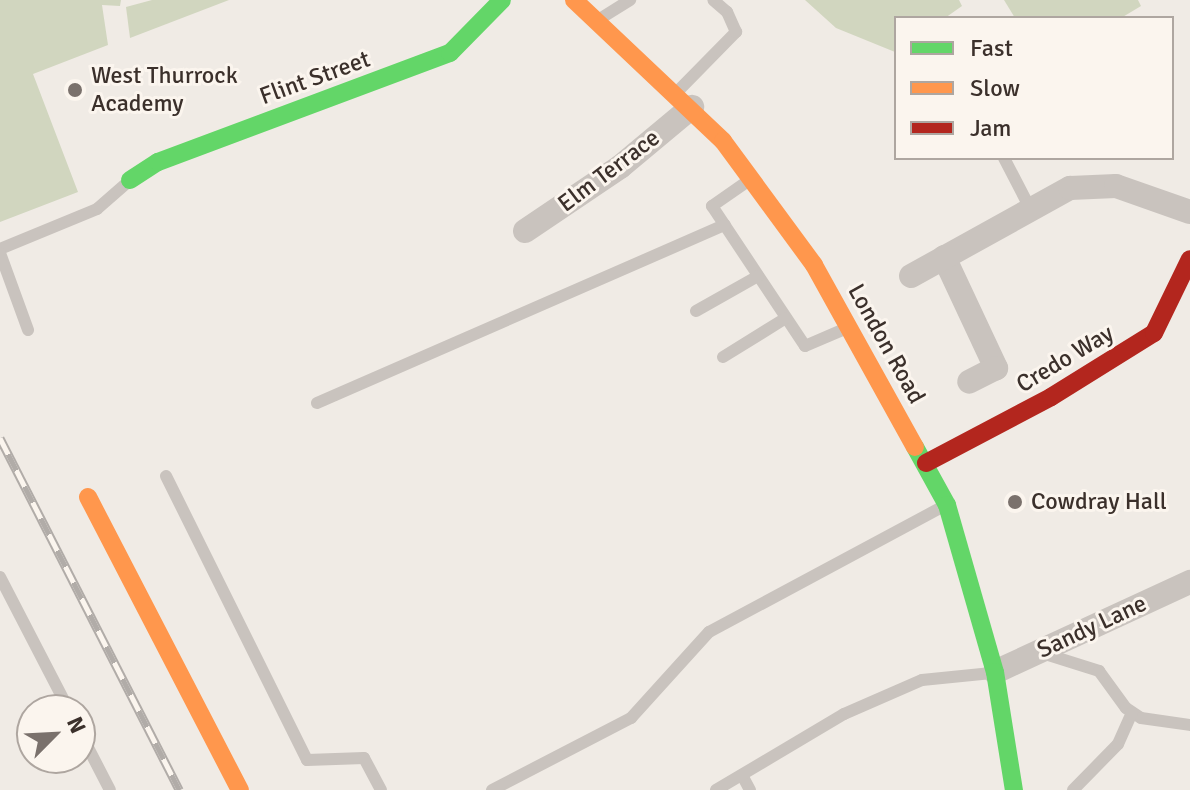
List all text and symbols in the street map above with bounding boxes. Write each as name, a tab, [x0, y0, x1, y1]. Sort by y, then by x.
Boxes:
legend	[894, 16, 1174, 160]
text: Fast	[970, 33, 1013, 63]
street label: Flint Street	[256, 45, 374, 111]
place label: West Thurrock Academy	[91, 62, 238, 118]
text: Slow	[970, 73, 1020, 103]
marker: West Thurrock Academy	[66, 81, 84, 99]
text: Jam	[970, 113, 1011, 143]
street label: Elm Terrace	[553, 124, 665, 218]
street label: London Road	[841, 279, 931, 409]
street label: Credo Way	[1011, 319, 1119, 399]
place label: Cowdray Hall	[1031, 488, 1167, 516]
marker: Cowdray Hall	[1006, 493, 1024, 511]
street label: Sandy Lane	[1033, 589, 1151, 665]
north arrow	[16, 694, 96, 774]
text: N	[61, 712, 92, 737]

